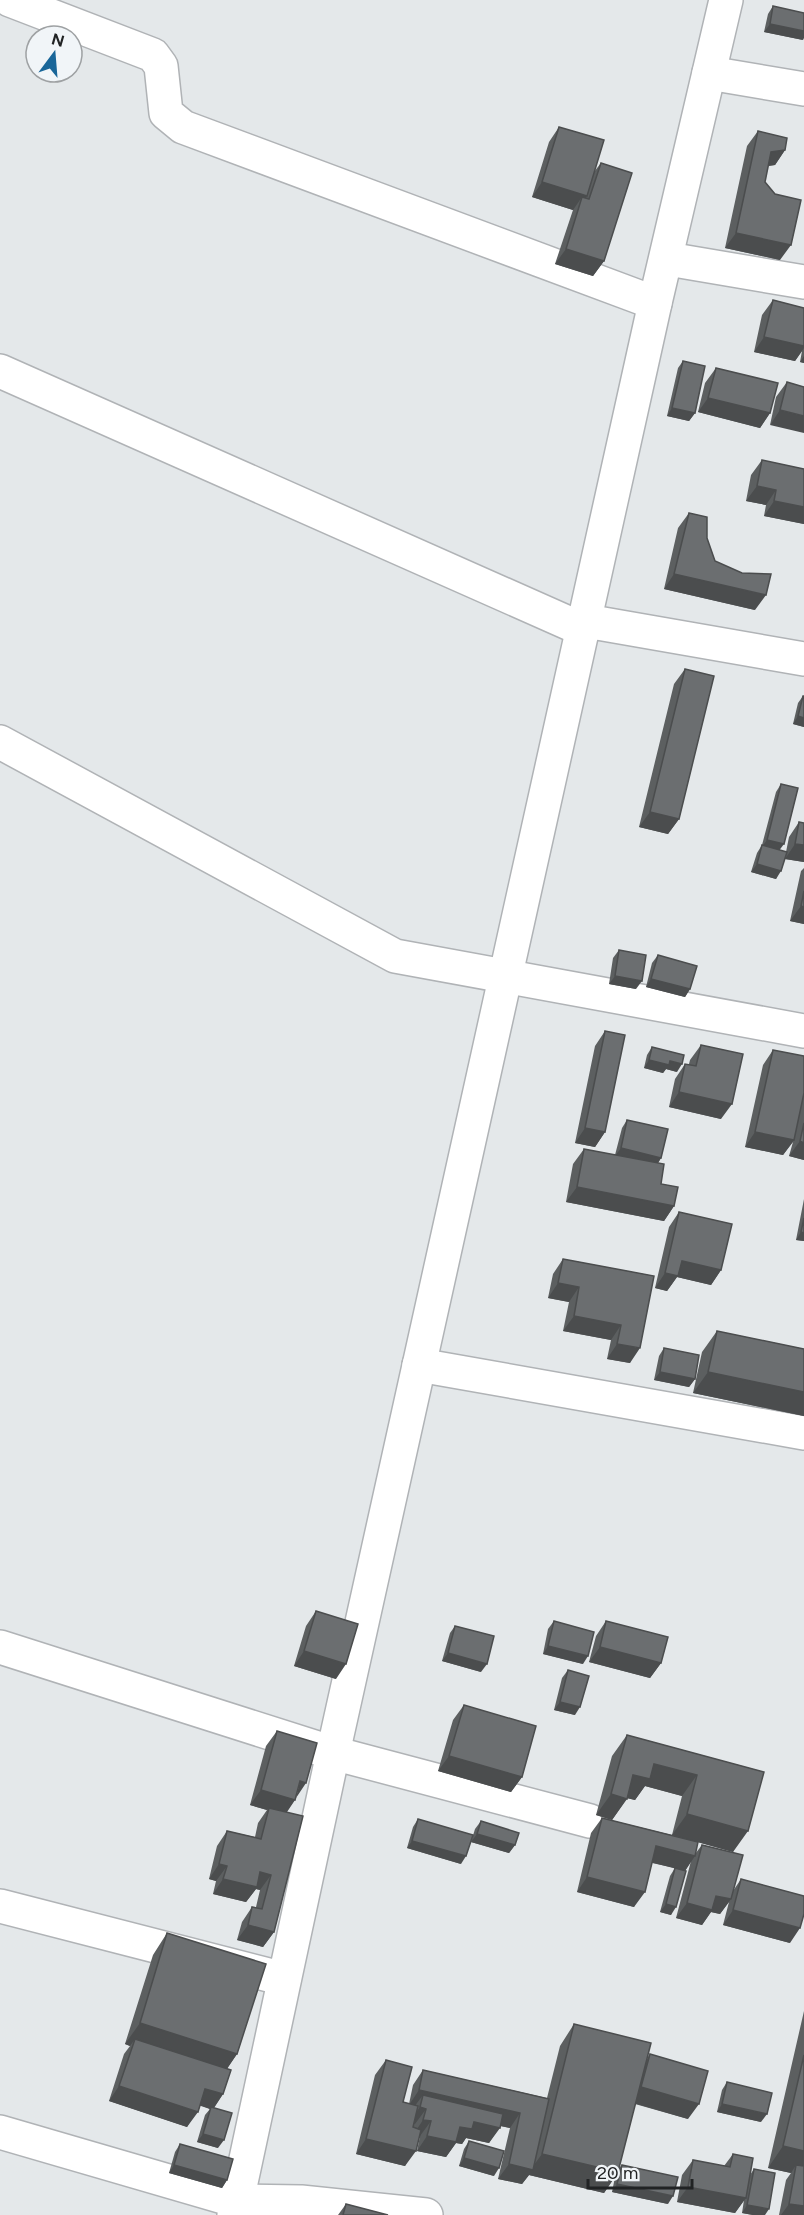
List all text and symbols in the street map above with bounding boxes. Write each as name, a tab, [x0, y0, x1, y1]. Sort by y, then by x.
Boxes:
north arrow	[24, 24, 84, 84]
text: N	[49, 29, 67, 51]
scale bar	[588, 2152, 692, 2190]
text: 20 m	[597, 2162, 638, 2184]

